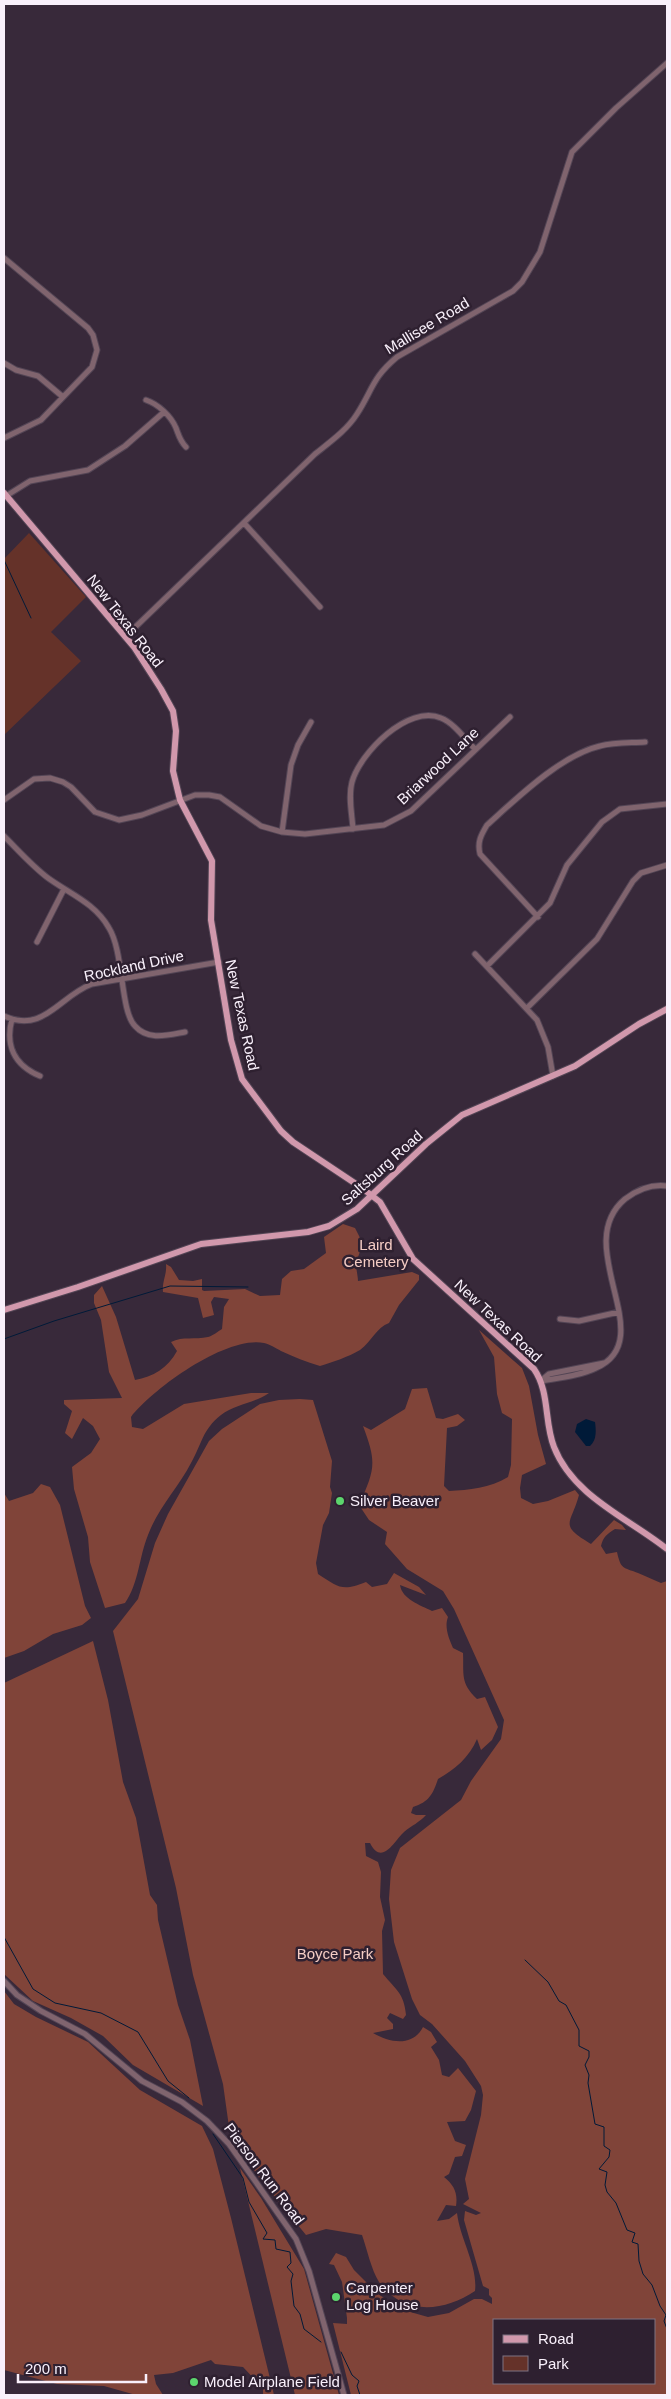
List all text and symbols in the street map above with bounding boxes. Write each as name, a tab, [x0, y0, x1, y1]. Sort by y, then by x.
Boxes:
street label: Mallisee Road	[382, 294, 472, 357]
street label: New Texas Road	[84, 571, 167, 670]
street label: Briarwood Lane	[393, 724, 482, 808]
street label: Rockland Drive	[82, 947, 185, 984]
street label: New Texas Road	[222, 958, 263, 1072]
street label: Saltsburg Road	[338, 1127, 426, 1209]
park label: Laird Cemetery	[343, 1236, 409, 1270]
street label: New Texas Road	[451, 1276, 546, 1365]
place label: Silver Beaver	[350, 1492, 439, 1509]
marker: Silver Beaver	[334, 1495, 346, 1507]
park label: Boyce Park	[297, 1945, 374, 1962]
street label: Pierson Run Road	[221, 2120, 308, 2228]
place label: Carpenter Log House	[346, 2279, 419, 2313]
marker: Carpenter Log House	[330, 2291, 342, 2303]
legend	[493, 2319, 656, 2384]
text: Road	[538, 2330, 574, 2347]
scale bar	[18, 2352, 145, 2384]
text: Park	[538, 2355, 569, 2372]
text: 200 m	[25, 2360, 67, 2377]
place label: Model Airplane Field	[204, 2373, 340, 2390]
marker: Model Airplane Field	[188, 2376, 200, 2388]

